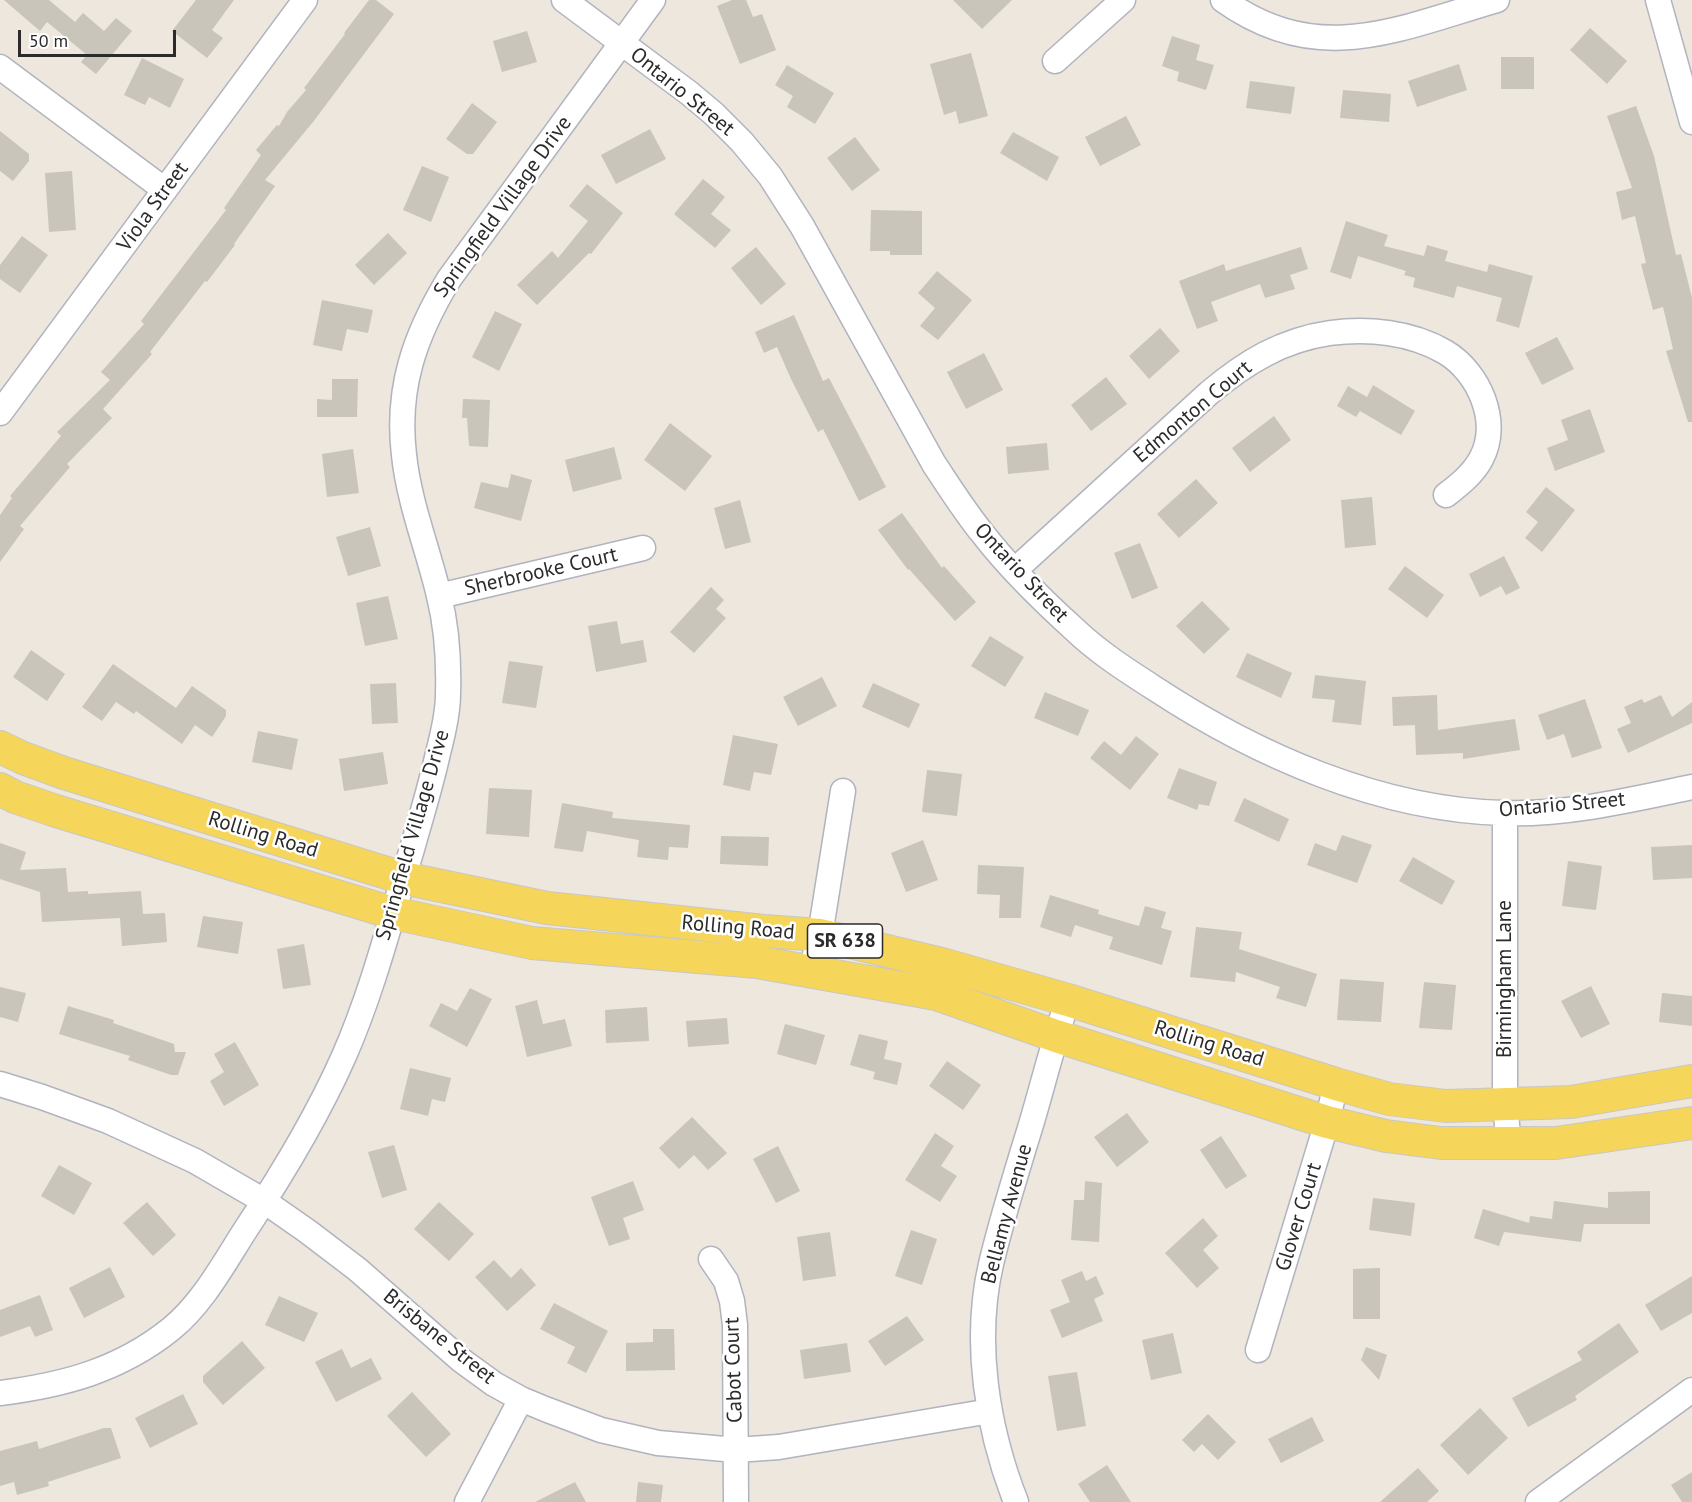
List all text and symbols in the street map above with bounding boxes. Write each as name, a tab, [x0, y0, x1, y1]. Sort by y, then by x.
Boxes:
scale bar	[21, 18, 178, 56]
text: 50 m	[29, 29, 68, 52]
street label: Ontario Street	[625, 42, 739, 142]
street label: Springfield Village Drive	[429, 111, 577, 303]
street label: Viola Street	[112, 157, 194, 257]
street label: Edmonton Court	[1129, 355, 1257, 469]
street label: Ontario Street	[969, 518, 1073, 628]
street label: Sherbrooke Court	[462, 542, 620, 602]
street label: Springfield Village Drive	[371, 727, 455, 943]
street label: Ontario Street	[1498, 787, 1626, 823]
street label: Rolling Road	[205, 806, 321, 864]
street label: Birmingham Lane	[1492, 900, 1518, 1058]
street label: Rolling Road	[680, 911, 796, 945]
road number: SR 638	[808, 924, 882, 958]
street label: Rolling Road	[1151, 1015, 1267, 1073]
street label: Bellamy Avenue	[976, 1141, 1038, 1287]
street label: Glover Court	[1271, 1160, 1327, 1274]
street label: Brisbane Street	[378, 1284, 500, 1390]
street label: Cabot Court	[720, 1317, 748, 1423]

